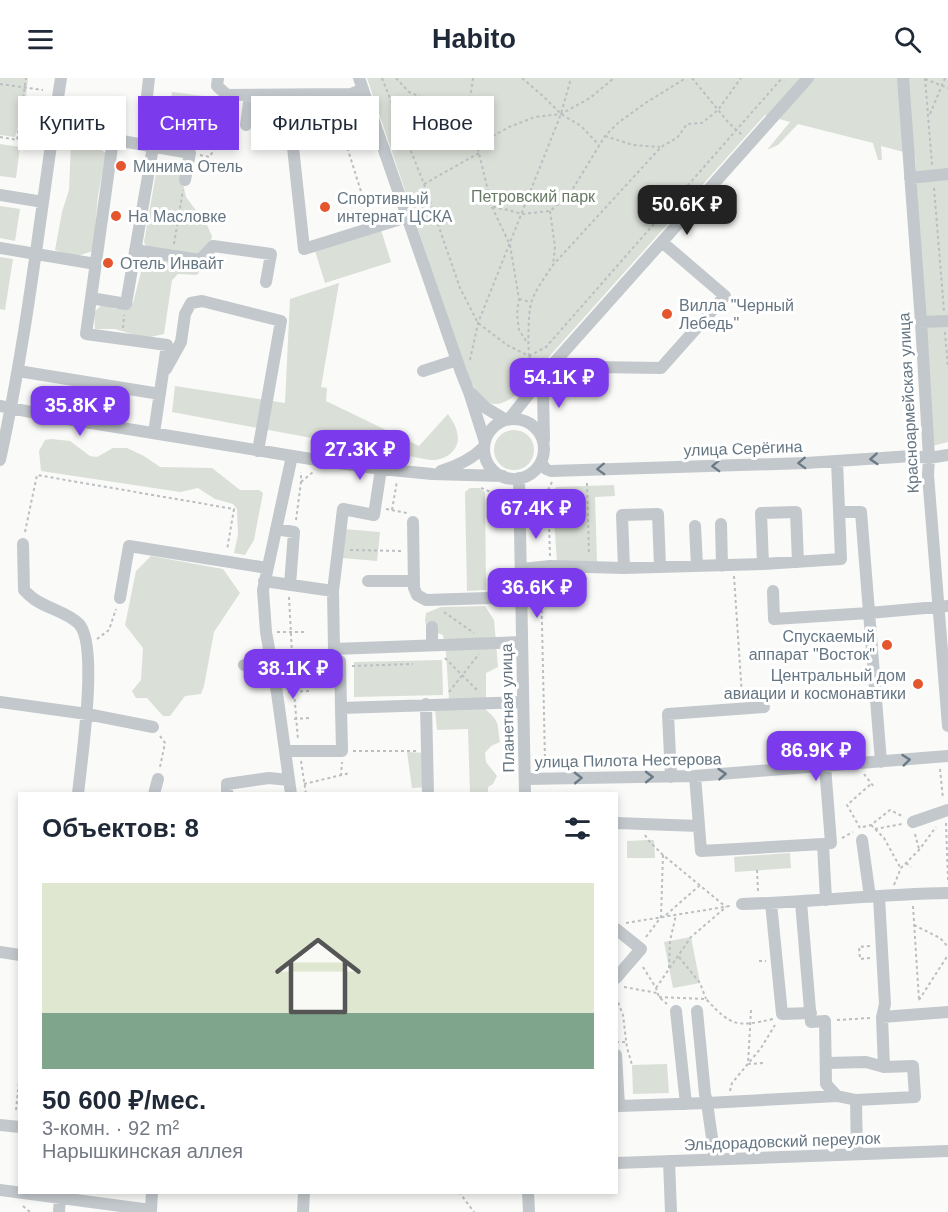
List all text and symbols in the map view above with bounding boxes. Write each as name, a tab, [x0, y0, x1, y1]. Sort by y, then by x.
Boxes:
icon: menu	[24, 23, 57, 56]
icon: search	[891, 23, 924, 56]
text: Habito	[432, 24, 516, 54]
chip: Купить	[18, 96, 126, 150]
chip: Снять	[138, 96, 239, 150]
chip: Фильтры	[251, 96, 379, 150]
chip: Новое	[391, 96, 494, 150]
place label: Минима Отель	[133, 158, 243, 175]
marker: Минима Отель	[114, 159, 128, 173]
pin: 50.6K ₽	[632, 185, 742, 236]
park label: Петровский парк	[471, 188, 596, 205]
place label: Спортивный интернат ЦСКА	[337, 190, 453, 225]
text: 50.6K ₽	[652, 193, 722, 215]
marker: Спортивный интернат ЦСКА	[318, 200, 332, 214]
place label: На Масловке	[128, 208, 226, 225]
marker: На Масловке	[109, 209, 123, 223]
place label: Отель Инвайт	[120, 255, 225, 272]
marker: Отель Инвайт	[101, 256, 115, 270]
place label: Вилла "Черный Лебедь"	[679, 297, 794, 332]
marker: Вилла "Черный Лебедь"	[660, 307, 674, 321]
street label: Красноармейская улица	[895, 312, 922, 494]
pin: 54.1K ₽	[504, 358, 614, 409]
text: 54.1K ₽	[524, 366, 594, 388]
pin: 35.8K ₽	[25, 386, 135, 437]
text: 35.8K ₽	[45, 394, 115, 416]
pin: 27.3K ₽	[305, 430, 415, 481]
text: 27.3K ₽	[325, 438, 395, 460]
street label: улица Серёгина	[683, 438, 803, 459]
one-way arrow	[870, 452, 879, 465]
one-way arrow	[798, 457, 807, 469]
one-way arrow	[711, 459, 720, 472]
one-way arrow	[597, 463, 606, 476]
pin: 67.4K ₽	[481, 489, 591, 540]
text: 67.4K ₽	[501, 497, 571, 519]
pin: 36.6K ₽	[482, 568, 592, 619]
text: 36.6K ₽	[502, 576, 572, 598]
place label: Спускаемый аппарат "Восток"	[749, 628, 875, 663]
marker: Спускаемый аппарат "Восток"	[880, 638, 894, 652]
street label: Планетная улица	[498, 643, 517, 773]
pin: 38.1K ₽	[238, 649, 348, 700]
text: 38.1K ₽	[258, 657, 328, 679]
place label: Центральный дом авиации и космонавтики	[724, 667, 906, 702]
marker: Центральный дом авиации и космонавтики	[911, 677, 925, 691]
pin: 86.9K ₽	[761, 731, 871, 782]
text: 86.9K ₽	[781, 739, 851, 761]
street label: улица Пилота Нестерова	[534, 750, 722, 771]
one-way arrow	[901, 754, 910, 767]
one-way arrow	[718, 768, 727, 781]
one-way arrow	[645, 771, 654, 784]
one-way arrow	[574, 772, 583, 784]
icon: filters	[561, 812, 594, 845]
text: Объектов: 8	[42, 813, 199, 843]
icon: home	[264, 922, 372, 1030]
text: 50 600 ₽/мес.	[42, 1085, 206, 1115]
text: 3-комн. · 92 m²	[42, 1117, 179, 1139]
street label: Эльдорадовский переулок	[683, 1130, 882, 1153]
text: Нарышкинская аллея	[42, 1140, 243, 1162]

